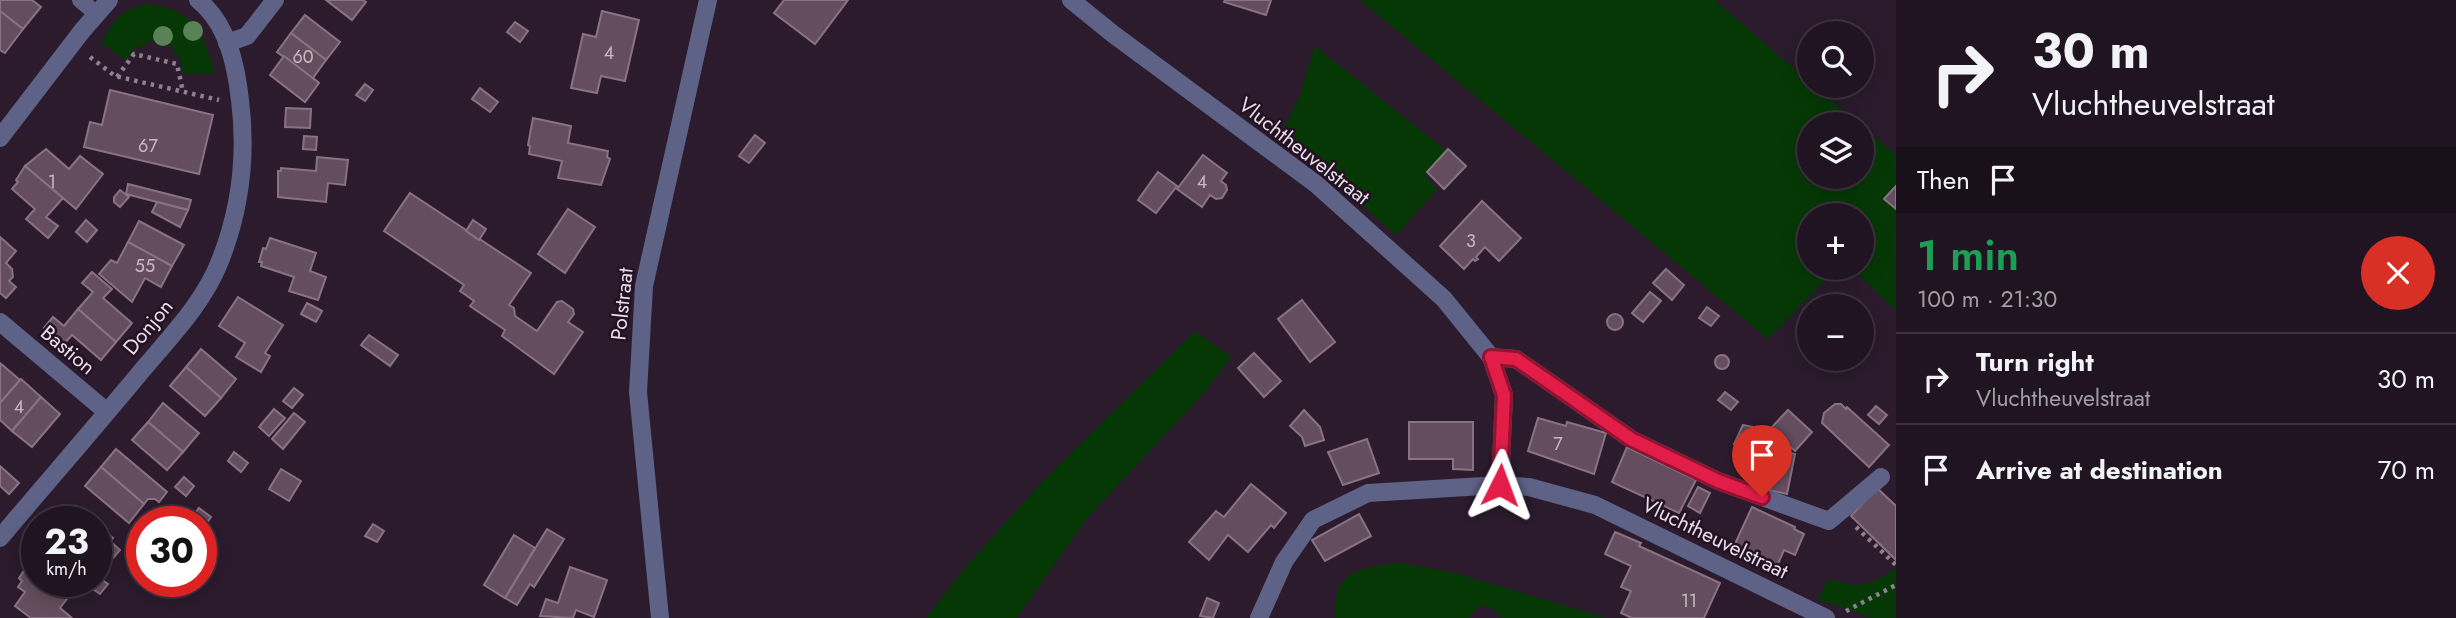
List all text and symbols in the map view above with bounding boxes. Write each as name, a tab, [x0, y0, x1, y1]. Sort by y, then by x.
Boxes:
text: 30 m	[2032, 16, 2150, 86]
map controls	[1797, 21, 1874, 371]
button: search	[1797, 21, 1874, 98]
icon: right	[1917, 28, 2008, 119]
house number: 4	[604, 40, 614, 66]
house number: 60	[292, 44, 314, 70]
text: Vluchtheuvelstraat	[2032, 81, 2275, 127]
street label: Vluchtheuvelstraat	[1232, 90, 1376, 212]
button: layers	[1797, 112, 1874, 189]
house number: 67	[138, 133, 158, 159]
text: Then	[1917, 161, 1970, 199]
icon: arrive	[1984, 161, 2022, 199]
house number: 1	[48, 169, 56, 195]
house number: 4	[1197, 169, 1207, 195]
button: +	[1797, 203, 1874, 280]
text: 1 min	[1917, 225, 2019, 286]
house number: 3	[1466, 228, 1476, 254]
button: close	[2361, 236, 2435, 310]
house number: 55	[135, 253, 155, 279]
street label: Polstraat	[603, 266, 641, 342]
text: 100 m · 21:30	[1917, 282, 2057, 316]
street label: Donjon	[116, 293, 180, 361]
button: −	[1797, 294, 1874, 371]
street label: Bastion	[34, 318, 102, 382]
text: Turn right	[1976, 343, 2094, 381]
icon: right	[1917, 360, 1955, 398]
text: 30 m	[2377, 360, 2435, 398]
text: Vluchtheuvelstraat	[1976, 381, 2150, 415]
house number: 4	[14, 394, 24, 420]
pin	[1732, 425, 1792, 497]
house number: 7	[1553, 431, 1563, 457]
icon: arrive	[1743, 436, 1781, 474]
position arrow	[1463, 448, 1537, 522]
icon: arrive	[1917, 451, 1955, 489]
text: Arrive at destination	[1976, 451, 2223, 489]
text: 70 m	[2378, 451, 2435, 489]
street label: Vluchtheuvelstraat	[1637, 490, 1793, 586]
speed limit sign: 30	[126, 506, 217, 597]
text: 23	[44, 517, 89, 567]
text: km/h	[46, 556, 87, 582]
house number: 11	[1681, 588, 1697, 614]

